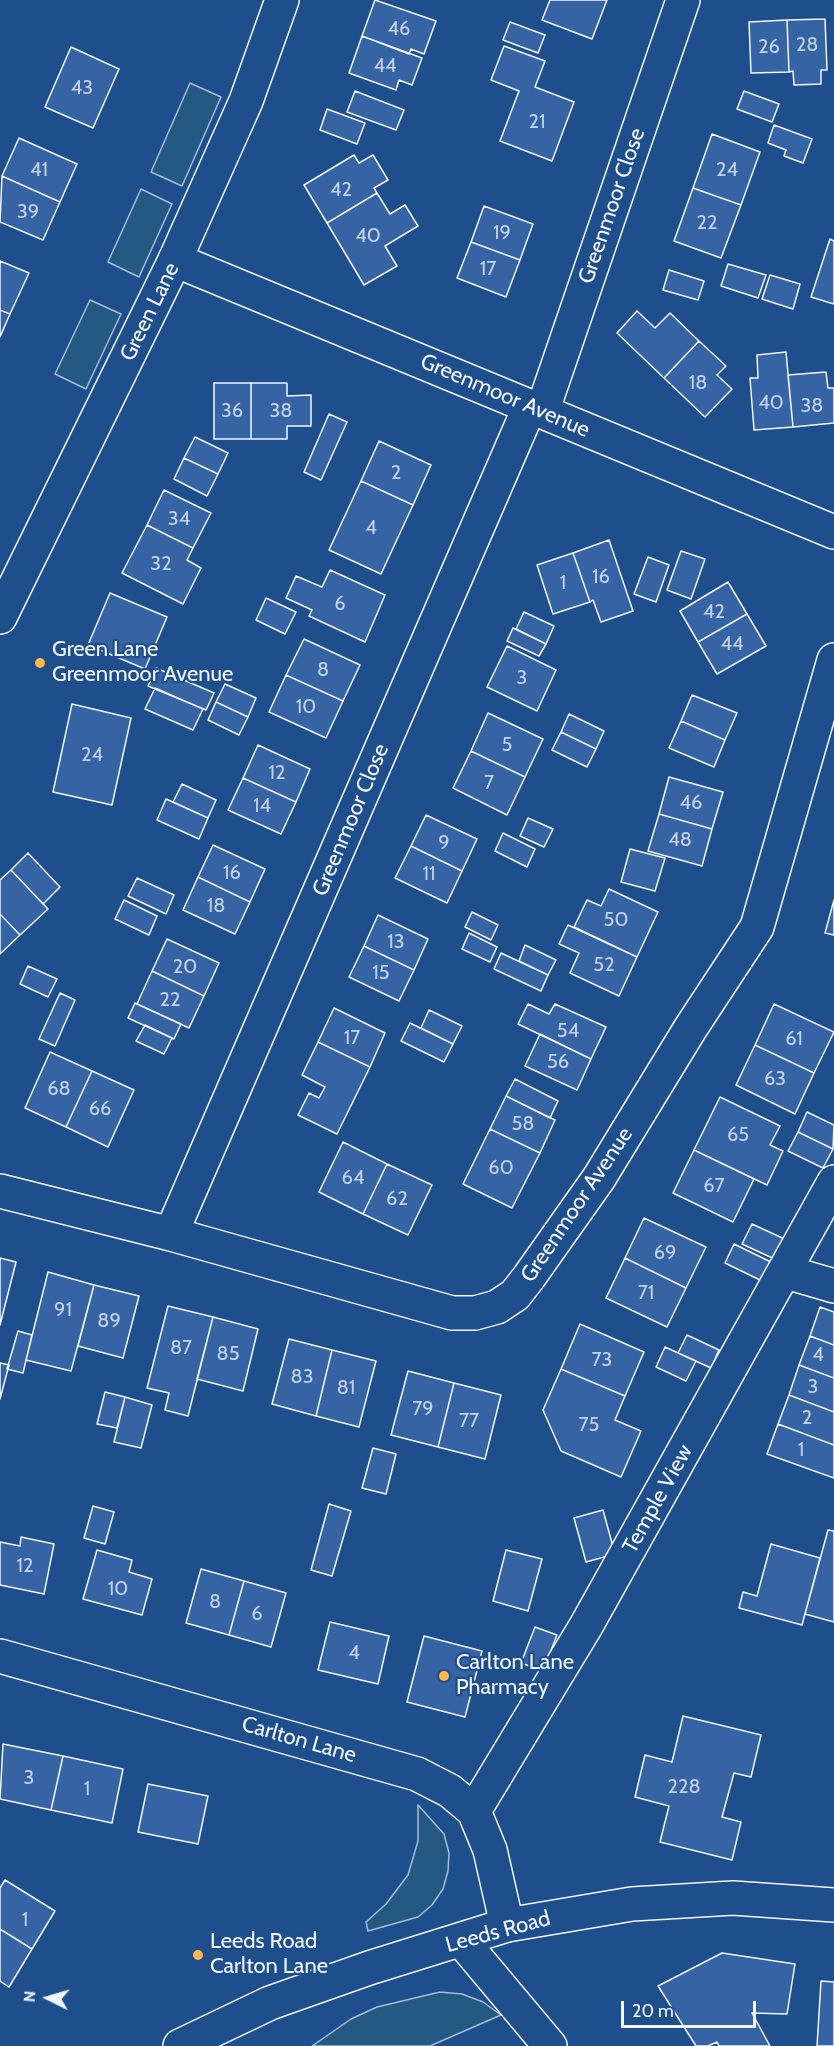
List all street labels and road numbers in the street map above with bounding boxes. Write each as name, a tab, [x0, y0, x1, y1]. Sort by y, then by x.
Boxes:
street label: Greenmoor Close	[573, 125, 651, 287]
street label: Green Lane	[115, 258, 185, 366]
street label: Greenmoor Avenue	[416, 348, 594, 444]
street label: Greenmoor Close	[307, 740, 395, 900]
street label: Greenmoor Avenue	[515, 1122, 639, 1288]
street label: Temple View	[617, 1440, 699, 1558]
street label: Carlton Lane	[239, 1711, 359, 1769]
street label: Leeds Road	[443, 1905, 553, 1959]

